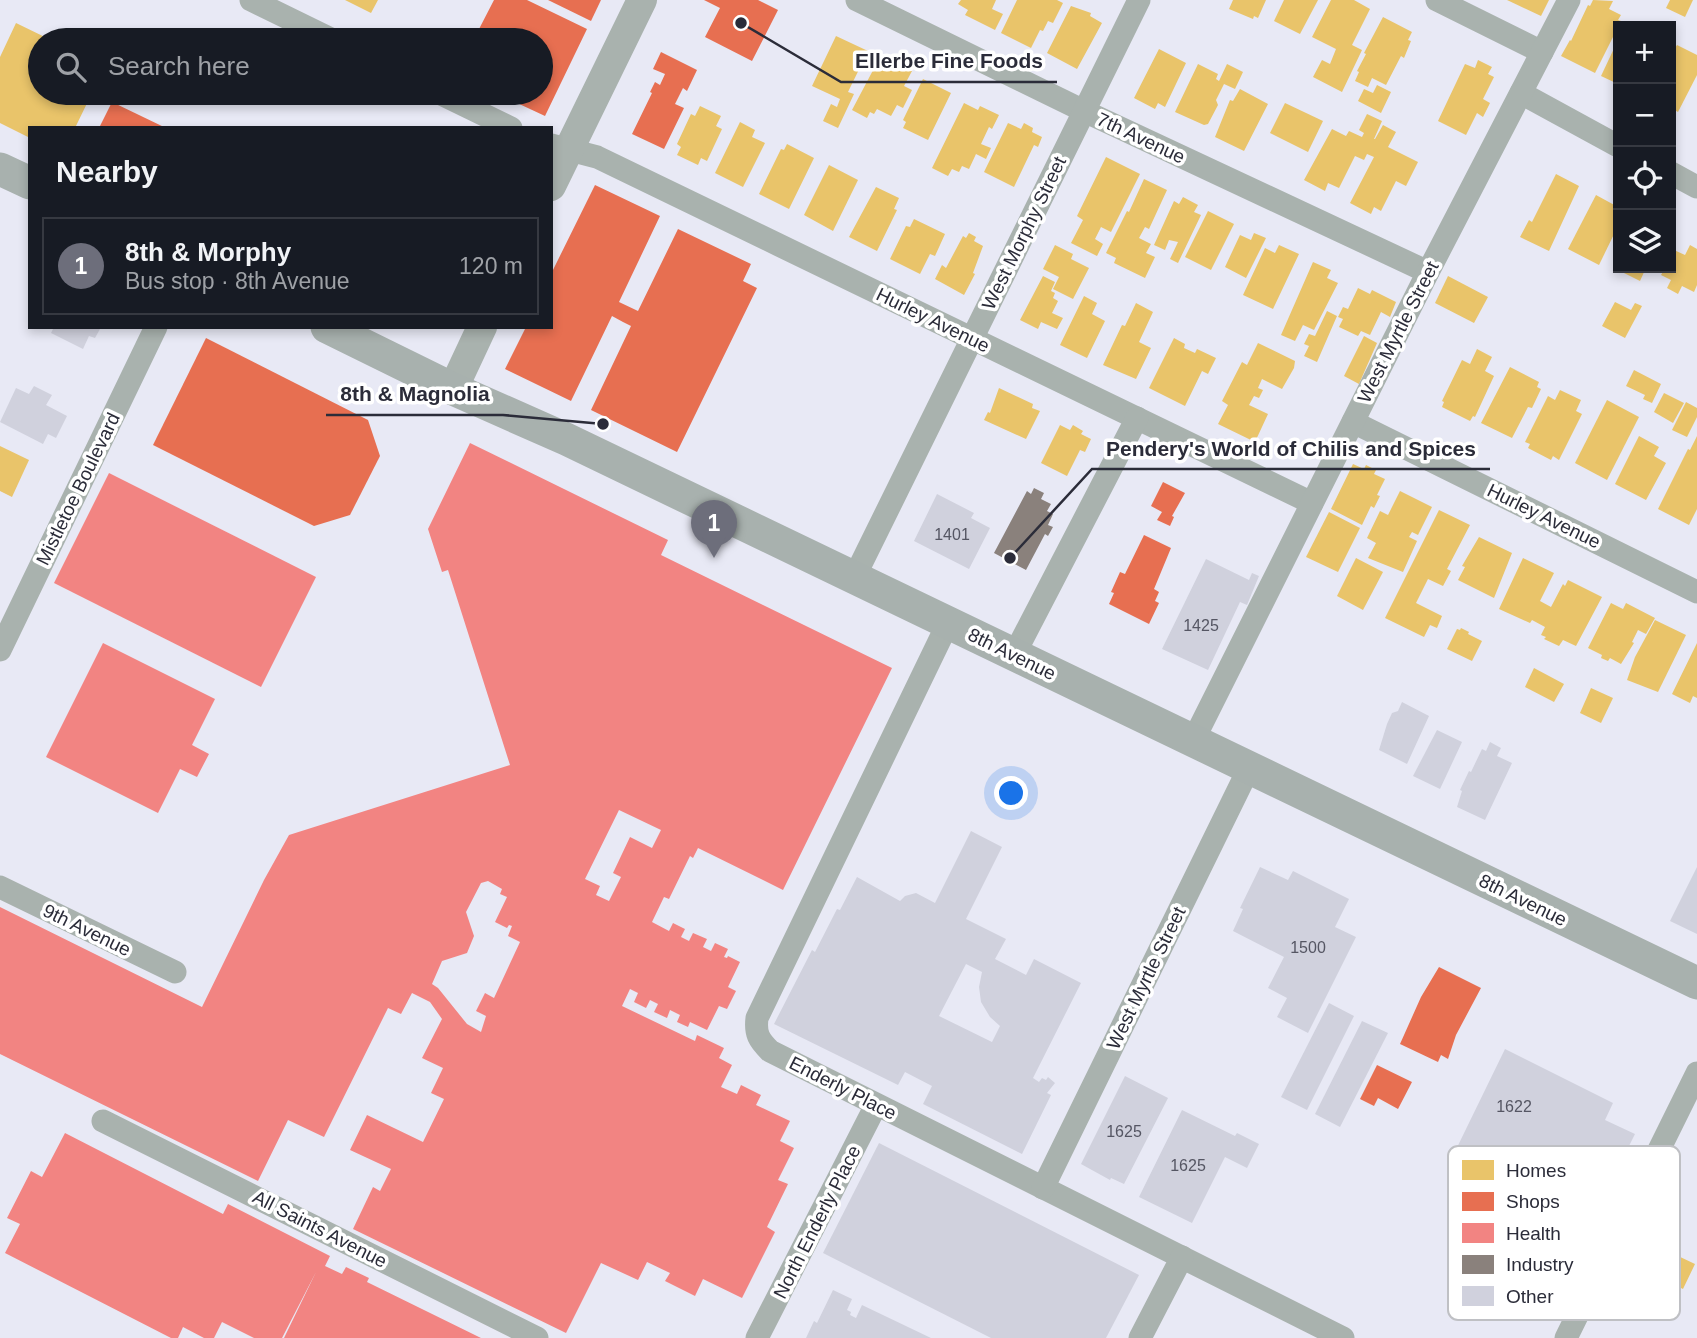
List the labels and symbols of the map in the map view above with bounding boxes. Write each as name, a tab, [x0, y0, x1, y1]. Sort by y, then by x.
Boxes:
callout: Ellerbe Fine Foods	[841, 40, 1057, 82]
text: Ellerbe Fine Foods	[855, 49, 1043, 72]
street label: 7th Avenue	[1094, 108, 1188, 168]
street label: West Morphy Street	[978, 152, 1070, 313]
street label: West Myrtle Street	[1353, 257, 1443, 406]
street label: Hurley Avenue	[873, 284, 993, 356]
callout: 8th & Magnolia	[326, 373, 503, 415]
text: 8th & Magnolia	[340, 382, 490, 405]
street label: Mistletoe Boulevard	[32, 409, 124, 569]
callout: Pendery's World of Chilis and Spices	[1092, 427, 1490, 469]
text: Pendery's World of Chilis and Spices	[1106, 437, 1476, 460]
street label: Hurley Avenue	[1484, 480, 1604, 552]
pin: 1	[691, 500, 737, 558]
house number: 1401	[934, 526, 970, 543]
house number: 1425	[1183, 617, 1219, 634]
street label: 8th Avenue	[965, 624, 1059, 684]
your location	[994, 776, 1028, 810]
street label: 8th Avenue	[1476, 870, 1570, 930]
street label: 9th Avenue	[40, 900, 134, 960]
street label: West Myrtle Street	[1102, 903, 1190, 1053]
house number: 1500	[1290, 939, 1326, 956]
street label: Enderly Place	[786, 1052, 900, 1124]
house number: 1622	[1496, 1098, 1532, 1115]
house number: 1625	[1106, 1123, 1142, 1140]
street label: North Enderly Place	[769, 1142, 865, 1302]
legend	[1448, 1146, 1680, 1320]
house number: 1625	[1170, 1157, 1206, 1174]
text: Homes	[1506, 1160, 1566, 1181]
street label: All Saints Avenue	[250, 1186, 390, 1272]
text: Shops	[1506, 1191, 1560, 1212]
text: Health	[1506, 1223, 1561, 1244]
text: Industry	[1506, 1254, 1574, 1275]
text: Other	[1506, 1286, 1554, 1307]

